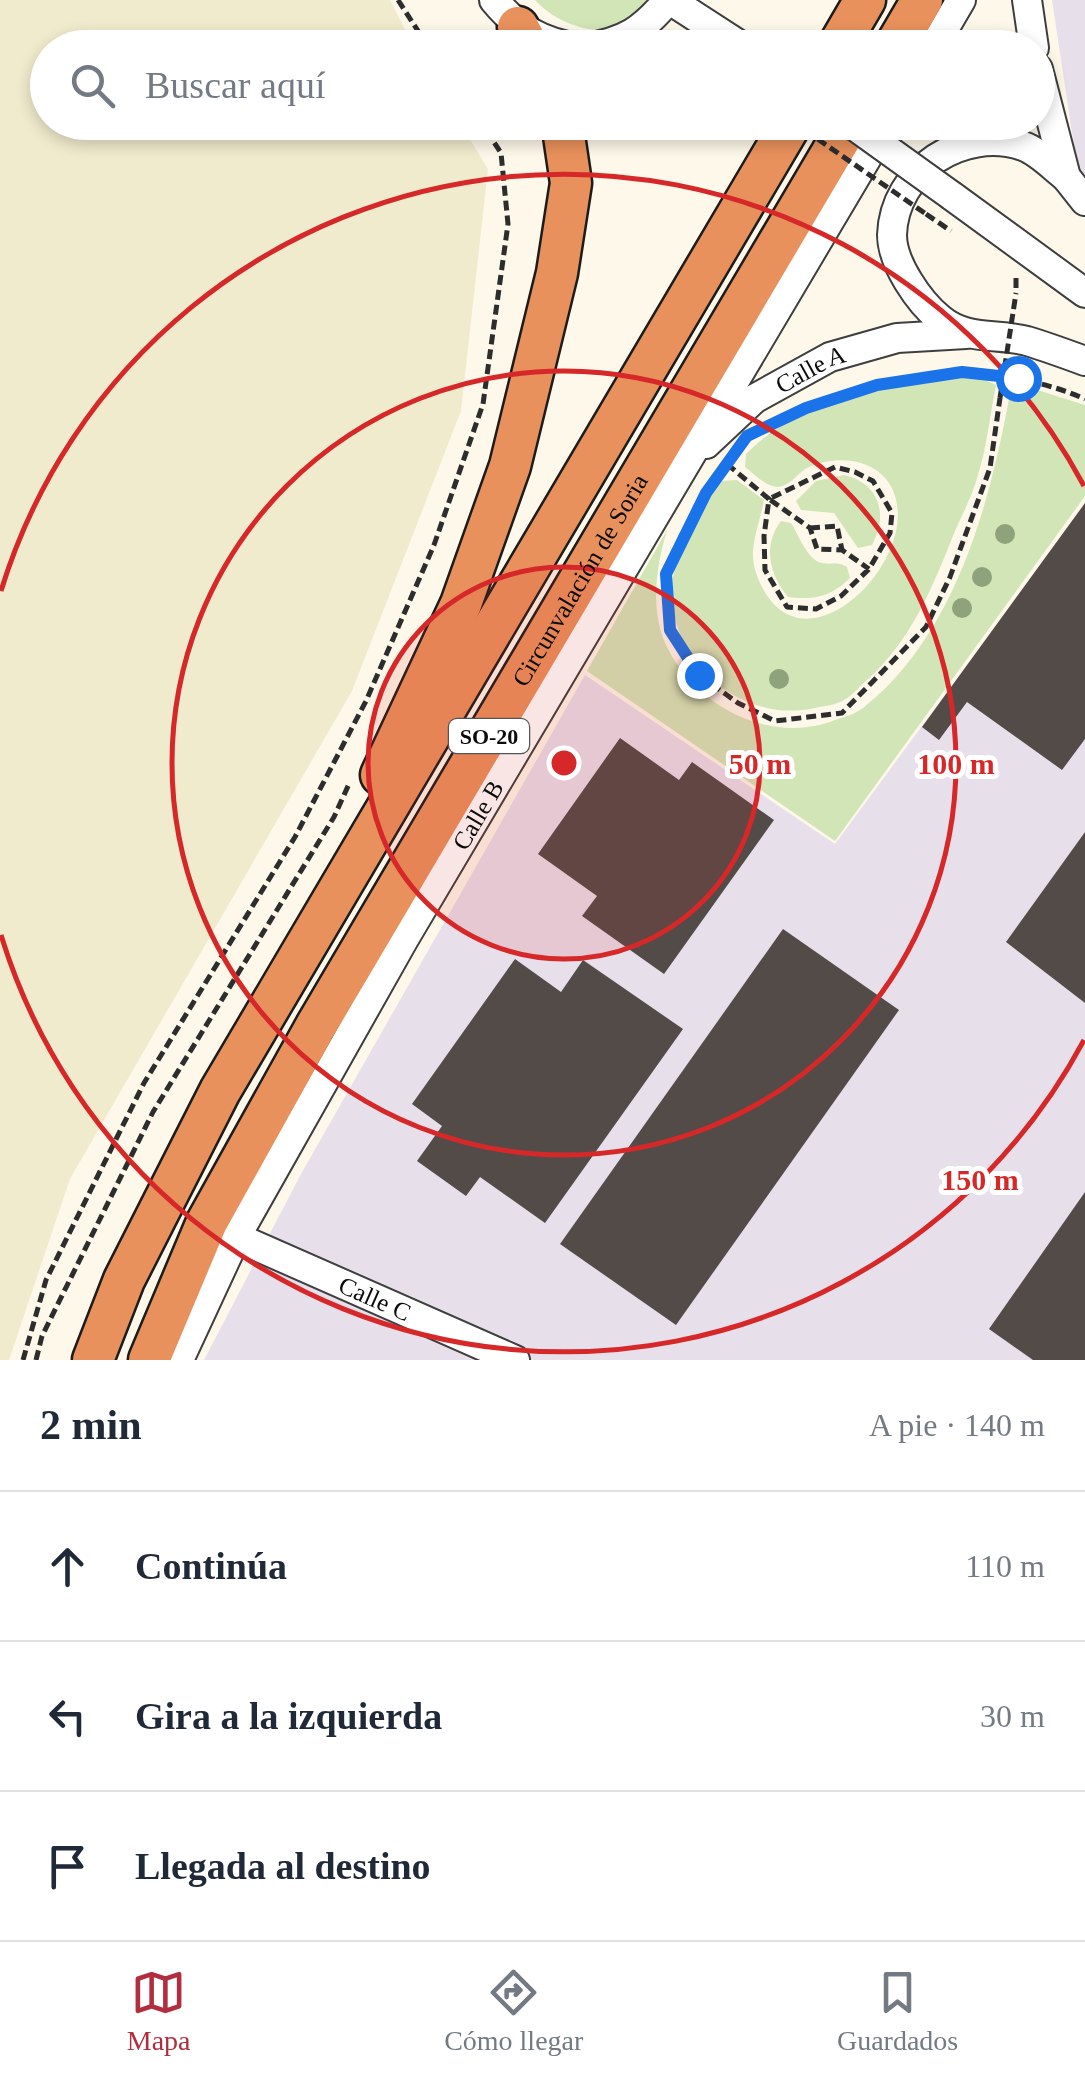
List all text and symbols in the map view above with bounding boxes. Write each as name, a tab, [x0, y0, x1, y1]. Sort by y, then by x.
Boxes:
search box	[30, 30, 1055, 140]
icon: search	[65, 58, 120, 113]
text: Buscar aquí	[145, 64, 325, 106]
street label: Calle A	[771, 340, 848, 399]
route start	[996, 356, 1042, 402]
street label: Circunvalación de Soria	[507, 469, 653, 691]
route end	[677, 653, 723, 699]
road number: SO-20	[449, 719, 529, 753]
centre of rings	[546, 745, 582, 781]
text: 50 m	[729, 747, 791, 780]
text: 100 m	[917, 747, 995, 780]
street label: Calle B	[447, 776, 509, 855]
text: 150 m	[941, 1163, 1019, 1196]
street label: Calle C	[335, 1271, 415, 1326]
text: 2 min	[40, 1402, 142, 1448]
text: A pie · 140 m	[869, 1407, 1045, 1443]
icon: ahead	[40, 1539, 95, 1594]
text: Continúa	[135, 1545, 287, 1587]
text: 110 m	[965, 1548, 1045, 1584]
icon: left	[40, 1689, 95, 1744]
text: Gira a la izquierda	[135, 1695, 442, 1737]
text: 30 m	[980, 1698, 1045, 1734]
icon: arrive	[40, 1839, 95, 1894]
text: Llegada al destino	[135, 1845, 431, 1887]
tab: Mapa	[127, 1965, 191, 2057]
tab: Cómo llegar	[444, 1965, 583, 2057]
tab: Guardados	[837, 1965, 958, 2057]

